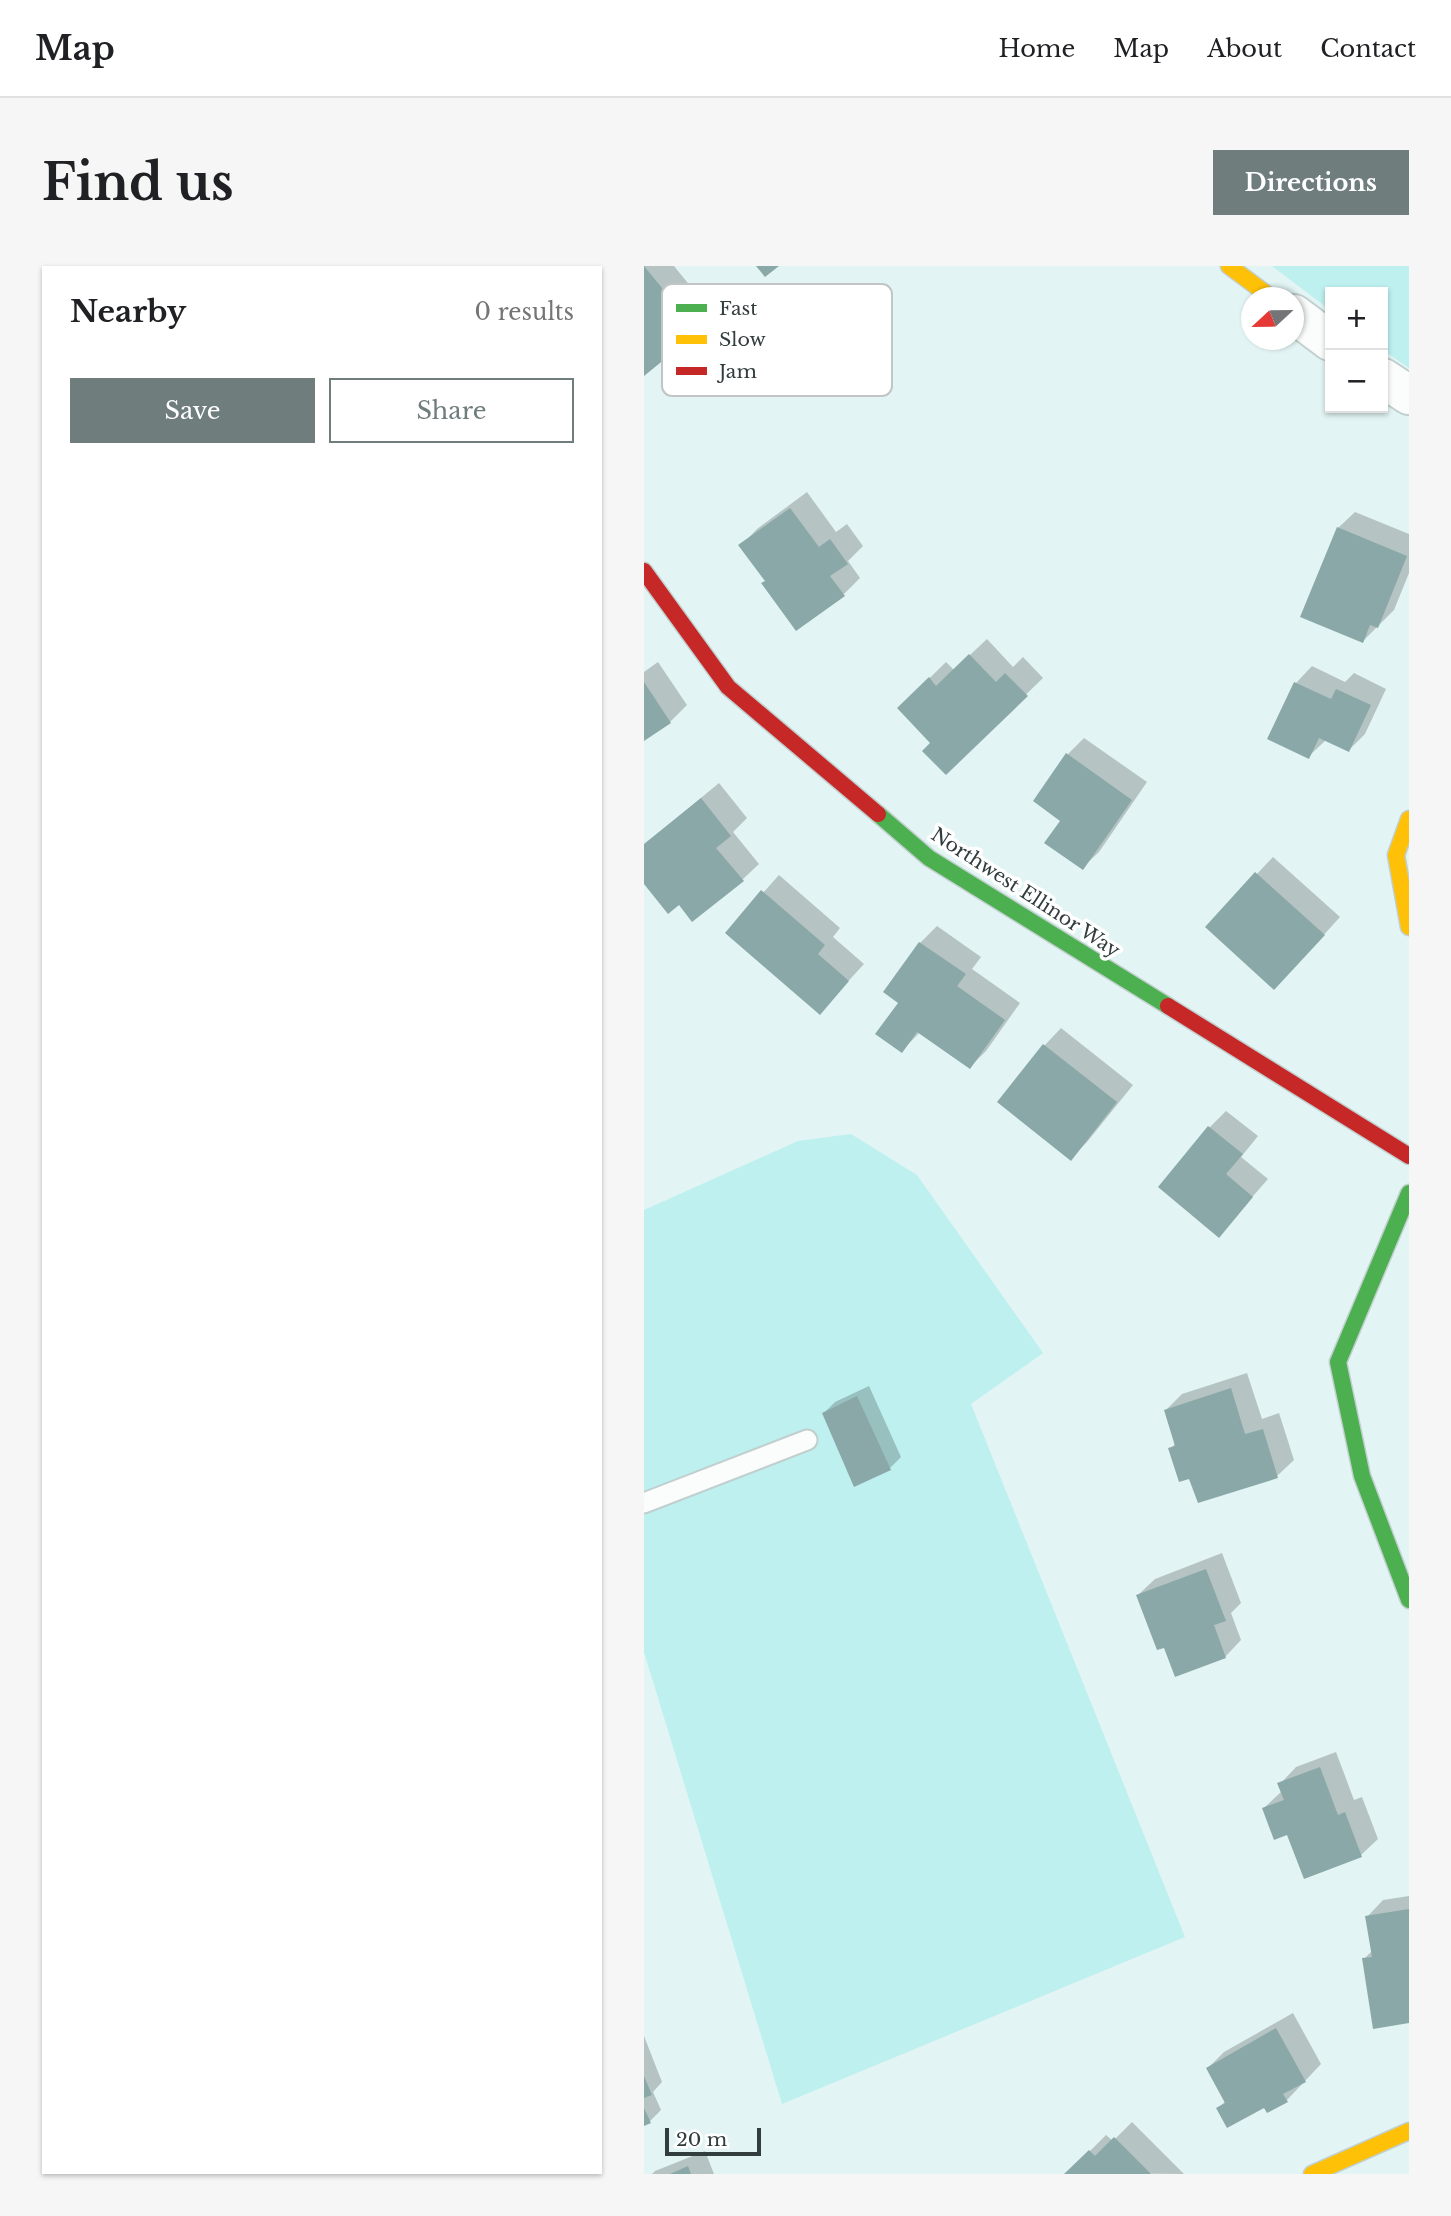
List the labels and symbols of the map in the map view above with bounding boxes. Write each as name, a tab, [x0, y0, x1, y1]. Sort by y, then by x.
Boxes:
legend	[662, 284, 892, 396]
north arrow	[1241, 287, 1304, 350]
text: Fast	[719, 297, 758, 320]
text: Slow	[719, 328, 766, 351]
text: Jam	[716, 360, 757, 383]
street label: Northwest Ellinor Way	[927, 823, 1124, 962]
scale bar	[665, 2125, 761, 2157]

